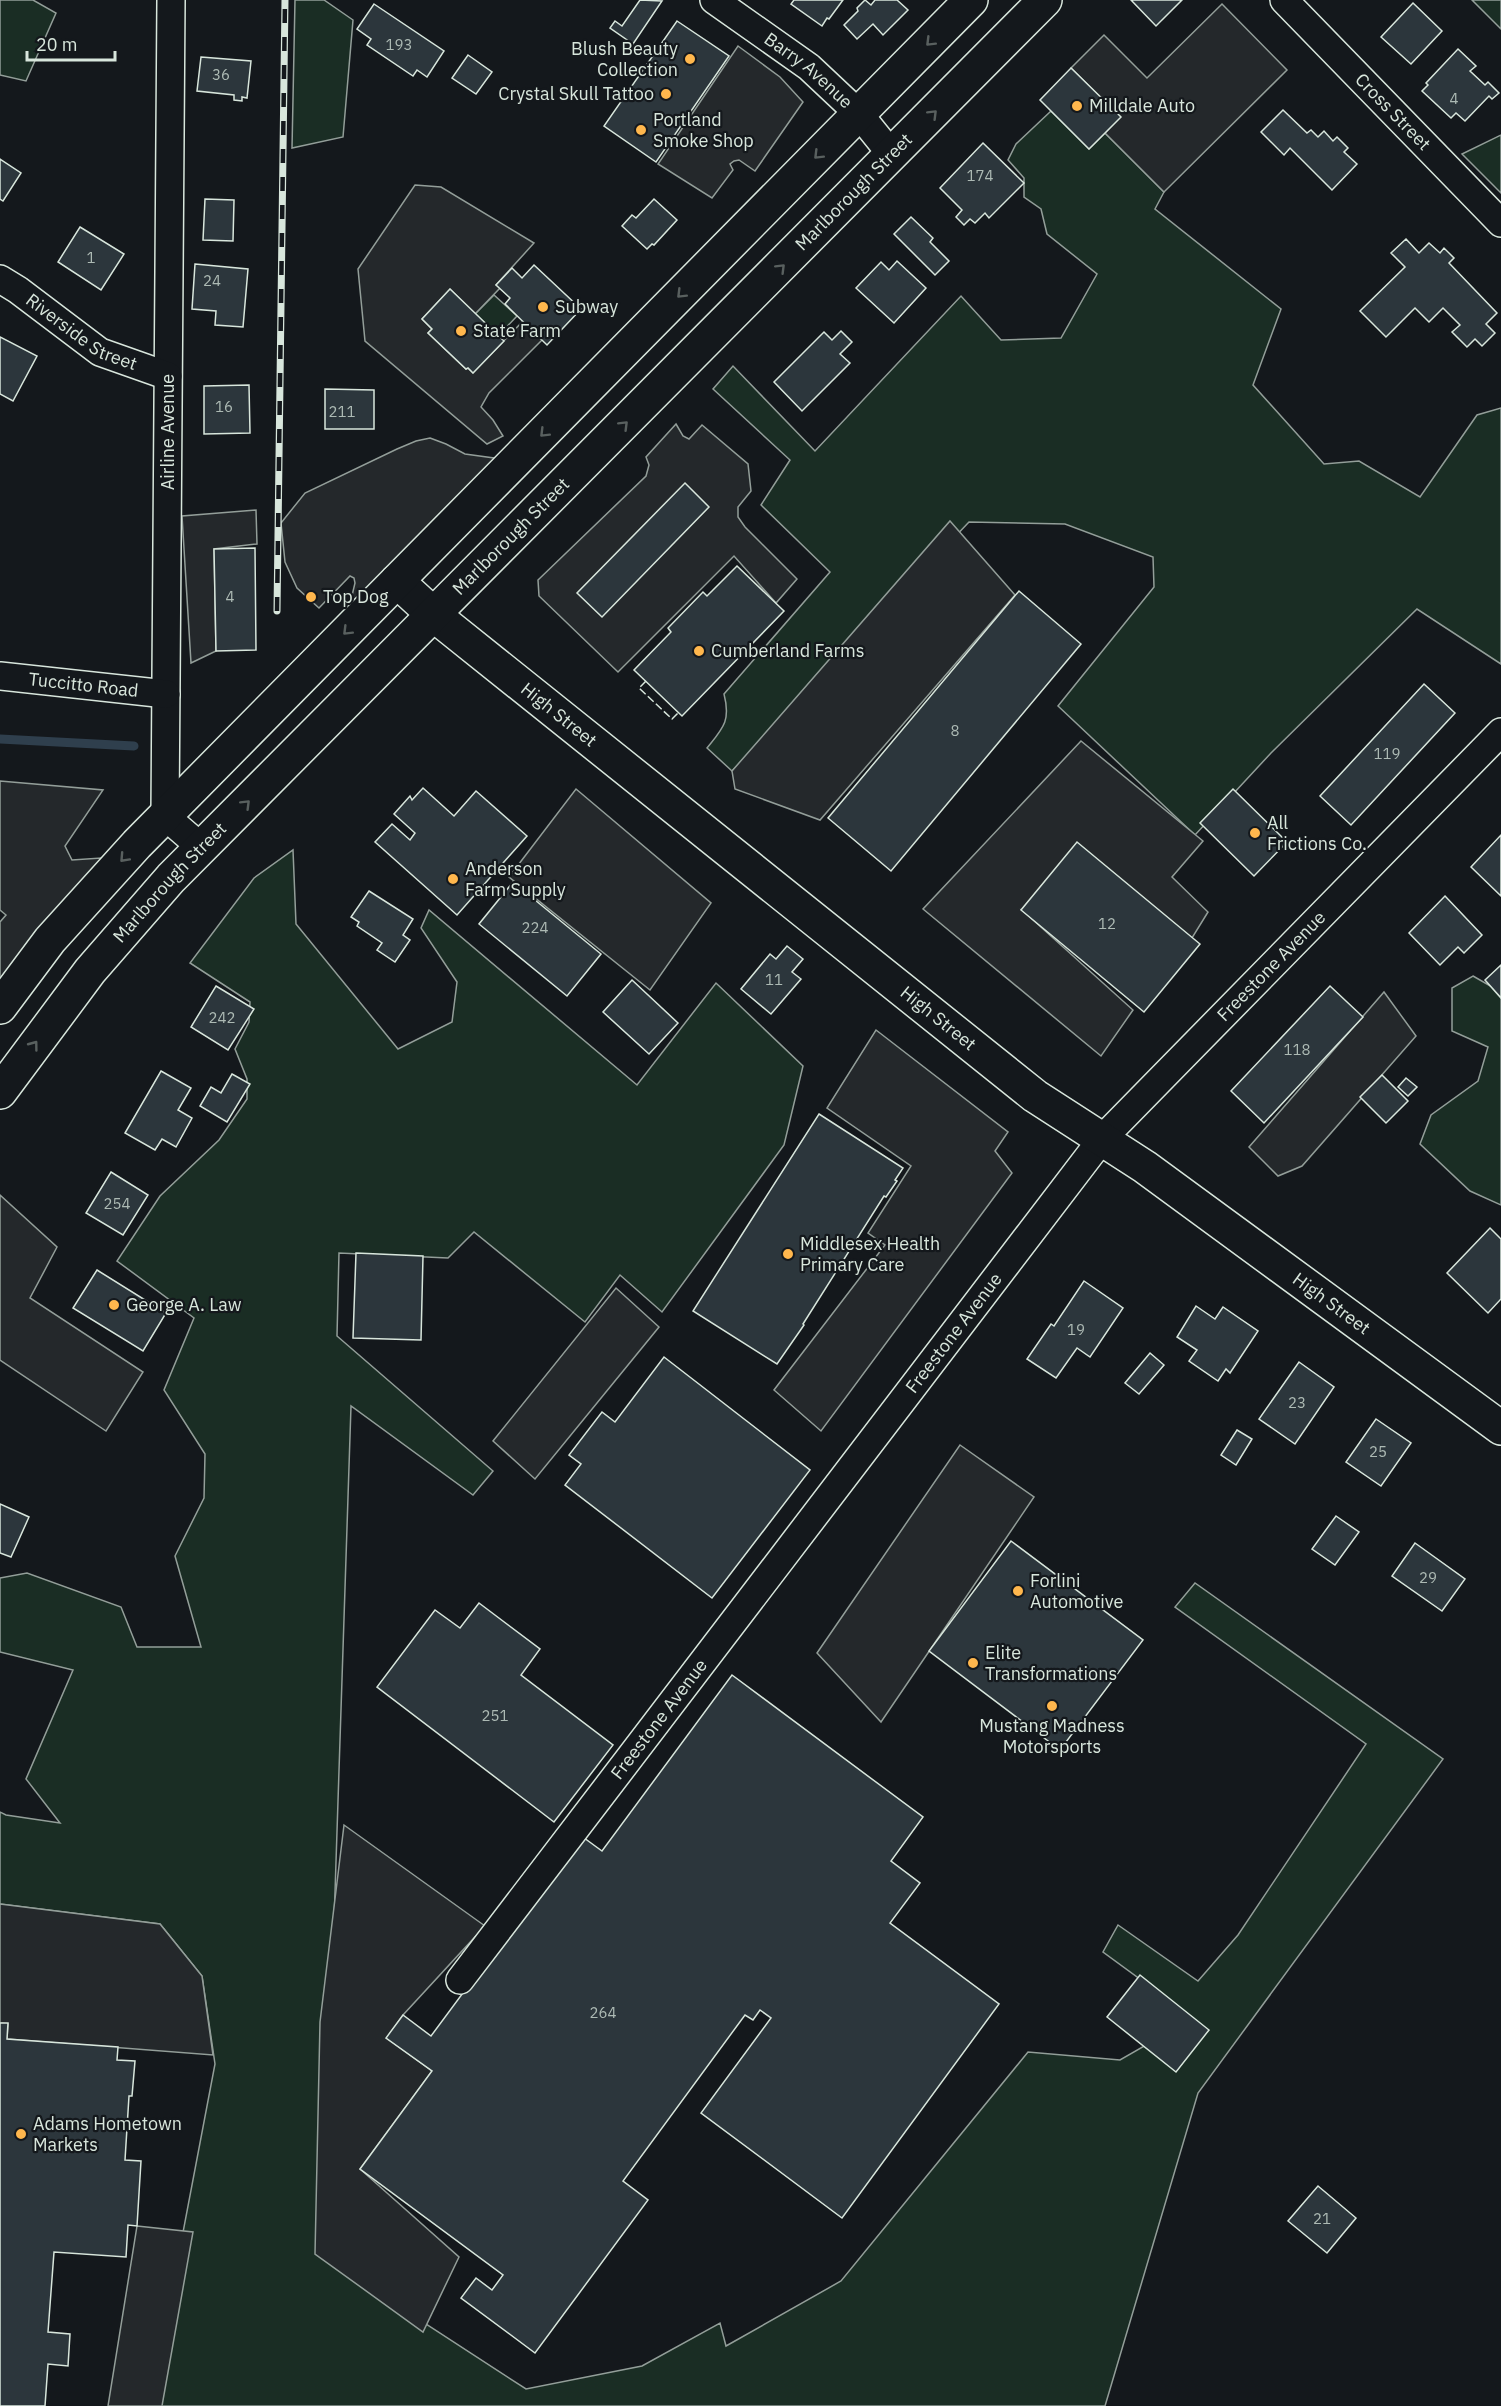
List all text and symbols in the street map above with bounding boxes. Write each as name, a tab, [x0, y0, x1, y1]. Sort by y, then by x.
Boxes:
scale bar	[27, 24, 116, 62]
street label: Barry Avenue	[760, 27, 858, 113]
text: 20 m	[36, 33, 78, 56]
one-way arrow	[926, 34, 937, 45]
house number: 193	[385, 35, 413, 54]
place label: Blush Beauty Collection	[571, 37, 678, 81]
marker: Blush Beauty Collection	[683, 52, 697, 66]
house number: 36	[212, 65, 230, 84]
street label: Cross Street	[1350, 68, 1436, 155]
place label: Crystal Skull Tattoo	[498, 82, 654, 105]
marker: Crystal Skull Tattoo	[659, 87, 673, 101]
house number: 4	[1449, 89, 1459, 108]
place label: Milldale Auto	[1089, 94, 1195, 117]
marker: Milldale Auto	[1070, 99, 1084, 113]
place label: Portland Smoke Shop	[653, 108, 754, 152]
one-way arrow	[926, 110, 937, 121]
marker: Portland Smoke Shop	[634, 123, 648, 137]
street label: Marlborough Street	[790, 128, 917, 255]
one-way arrow	[814, 148, 825, 159]
house number: 174	[966, 166, 994, 185]
house number: 1	[86, 248, 96, 267]
one-way arrow	[773, 265, 784, 276]
house number: 24	[203, 271, 221, 290]
one-way arrow	[677, 287, 688, 298]
street label: Riverside Street	[21, 288, 140, 375]
place label: Subway	[555, 295, 618, 318]
marker: Subway	[536, 300, 550, 314]
place label: State Farm	[473, 319, 561, 342]
marker: State Farm	[454, 324, 468, 338]
street label: Airline Avenue	[156, 374, 179, 490]
house number: 16	[215, 397, 233, 416]
house number: 211	[328, 402, 356, 421]
one-way arrow	[616, 422, 627, 433]
one-way arrow	[540, 425, 551, 436]
street label: Marlborough Street	[447, 473, 574, 600]
place label: Top Dog	[323, 585, 389, 608]
house number: 4	[225, 587, 235, 606]
marker: Top Dog	[304, 590, 318, 604]
one-way arrow	[344, 624, 355, 635]
place label: Cumberland Farms	[711, 639, 865, 662]
marker: Cumberland Farms	[692, 644, 706, 658]
street label: Tuccitto Road	[27, 667, 140, 702]
street label: High Street	[516, 677, 602, 752]
house number: 8	[950, 721, 960, 740]
house number: 119	[1373, 744, 1401, 763]
one-way arrow	[239, 800, 250, 810]
place label: All Frictions Co.	[1267, 811, 1367, 855]
street label: Marlborough Street	[108, 817, 231, 947]
marker: All Frictions Co.	[1248, 826, 1262, 840]
one-way arrow	[121, 851, 132, 862]
place label: Anderson Farm Supply	[465, 857, 566, 901]
marker: Anderson Farm Supply	[446, 872, 460, 886]
street label: Freestone Avenue	[1212, 906, 1330, 1026]
house number: 12	[1098, 914, 1116, 933]
house number: 224	[521, 918, 549, 937]
house number: 11	[765, 970, 783, 989]
street label: High Street	[896, 981, 981, 1055]
house number: 242	[208, 1008, 236, 1027]
one-way arrow	[27, 1040, 38, 1051]
house number: 118	[1283, 1040, 1311, 1059]
house number: 254	[103, 1194, 131, 1213]
place label: Middlesex Health Primary Care	[800, 1232, 940, 1276]
marker: Middlesex Health Primary Care	[781, 1247, 795, 1261]
street label: High Street	[1288, 1267, 1375, 1339]
street label: Freestone Avenue	[900, 1268, 1007, 1397]
place label: George A. Law	[126, 1293, 242, 1316]
marker: George A. Law	[107, 1298, 121, 1312]
house number: 19	[1067, 1320, 1085, 1339]
house number: 23	[1288, 1393, 1306, 1412]
house number: 25	[1369, 1442, 1387, 1461]
house number: 29	[1419, 1568, 1437, 1587]
place label: Forlini Automotive	[1030, 1569, 1123, 1613]
marker: Forlini Automotive	[1011, 1584, 1025, 1598]
place label: Elite Transformations	[985, 1641, 1117, 1685]
street label: Freestone Avenue	[605, 1654, 712, 1784]
marker: Elite Transformations	[966, 1656, 980, 1670]
marker: Mustang Madness Motorsports	[1045, 1699, 1059, 1713]
house number: 251	[481, 1706, 509, 1725]
place label: Mustang Madness Motorsports	[979, 1714, 1125, 1758]
house number: 264	[589, 2003, 617, 2022]
place label: Adams Hometown Markets	[33, 2112, 182, 2156]
marker: Adams Hometown Markets	[14, 2127, 28, 2141]
house number: 21	[1313, 2209, 1331, 2228]

